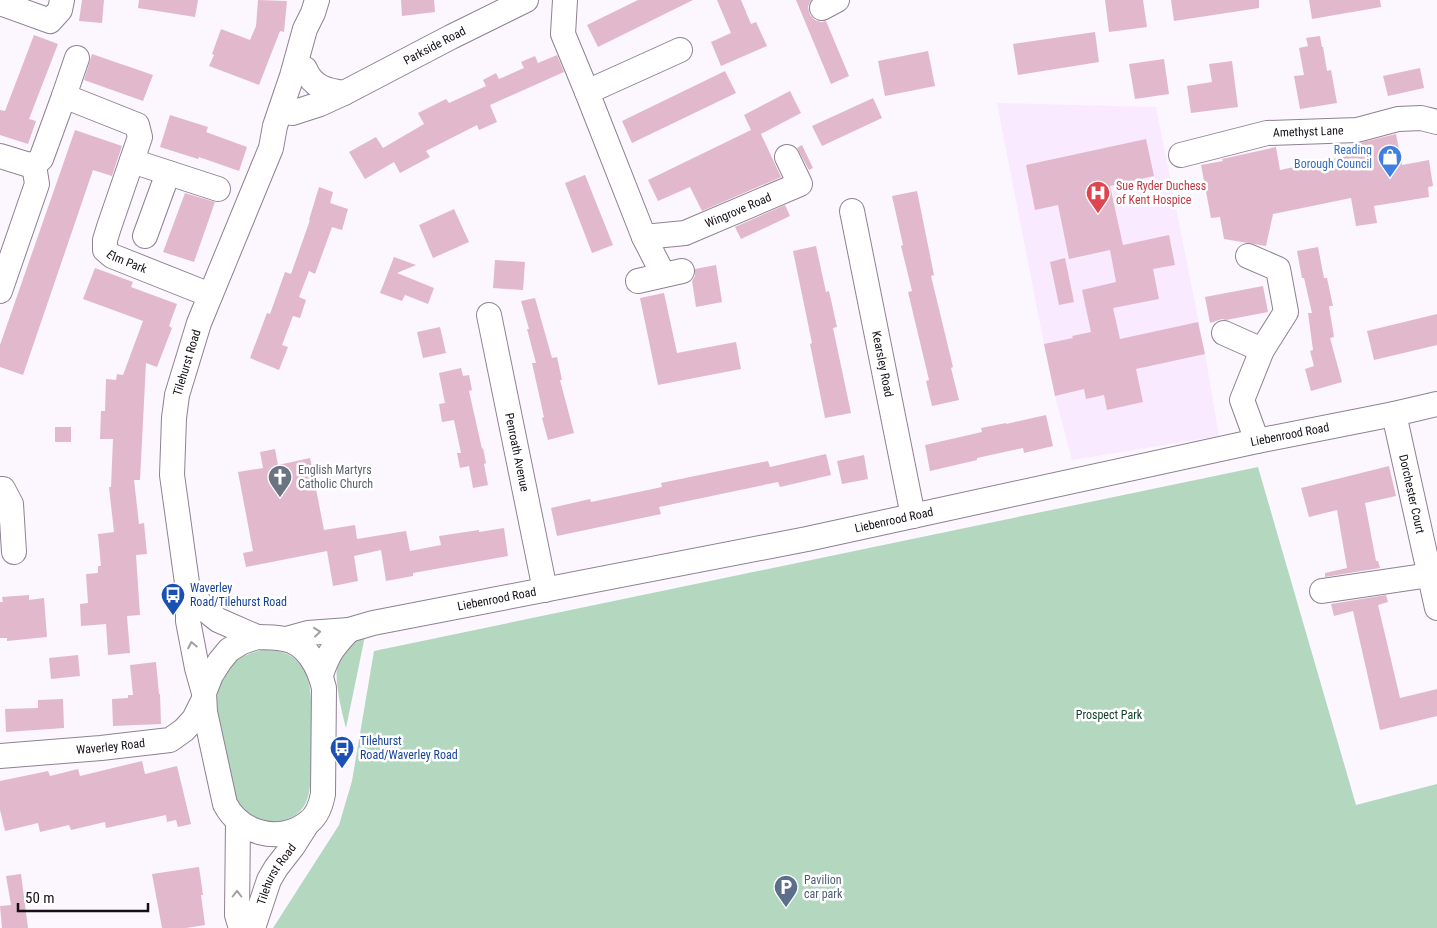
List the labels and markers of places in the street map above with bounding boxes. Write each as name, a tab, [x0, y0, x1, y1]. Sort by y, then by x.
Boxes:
place label: Reading Borough Council	[1294, 143, 1372, 171]
shop icon: Reading Borough Council	[1377, 144, 1403, 178]
place label: Sue Ryder Duchess of Kent Hospice	[1116, 179, 1206, 207]
hospital icon: Sue Ryder Duchess of Kent Hospice	[1085, 180, 1111, 214]
place label: English Martyrs Catholic Church	[298, 463, 373, 491]
church icon: English Martyrs Catholic Church	[267, 464, 293, 498]
place label: Waverley Road/Tilehurst Road	[190, 581, 287, 609]
bus stop icon: Waverley Road/Tilehurst Road	[160, 582, 186, 616]
place label: Tilehurst Road/Waverley Road	[360, 734, 458, 762]
bus stop icon: Tilehurst Road/Waverley Road	[329, 735, 355, 769]
place label: Pavilion car park	[804, 873, 843, 901]
parking icon: Pavilion car park	[773, 874, 799, 908]

